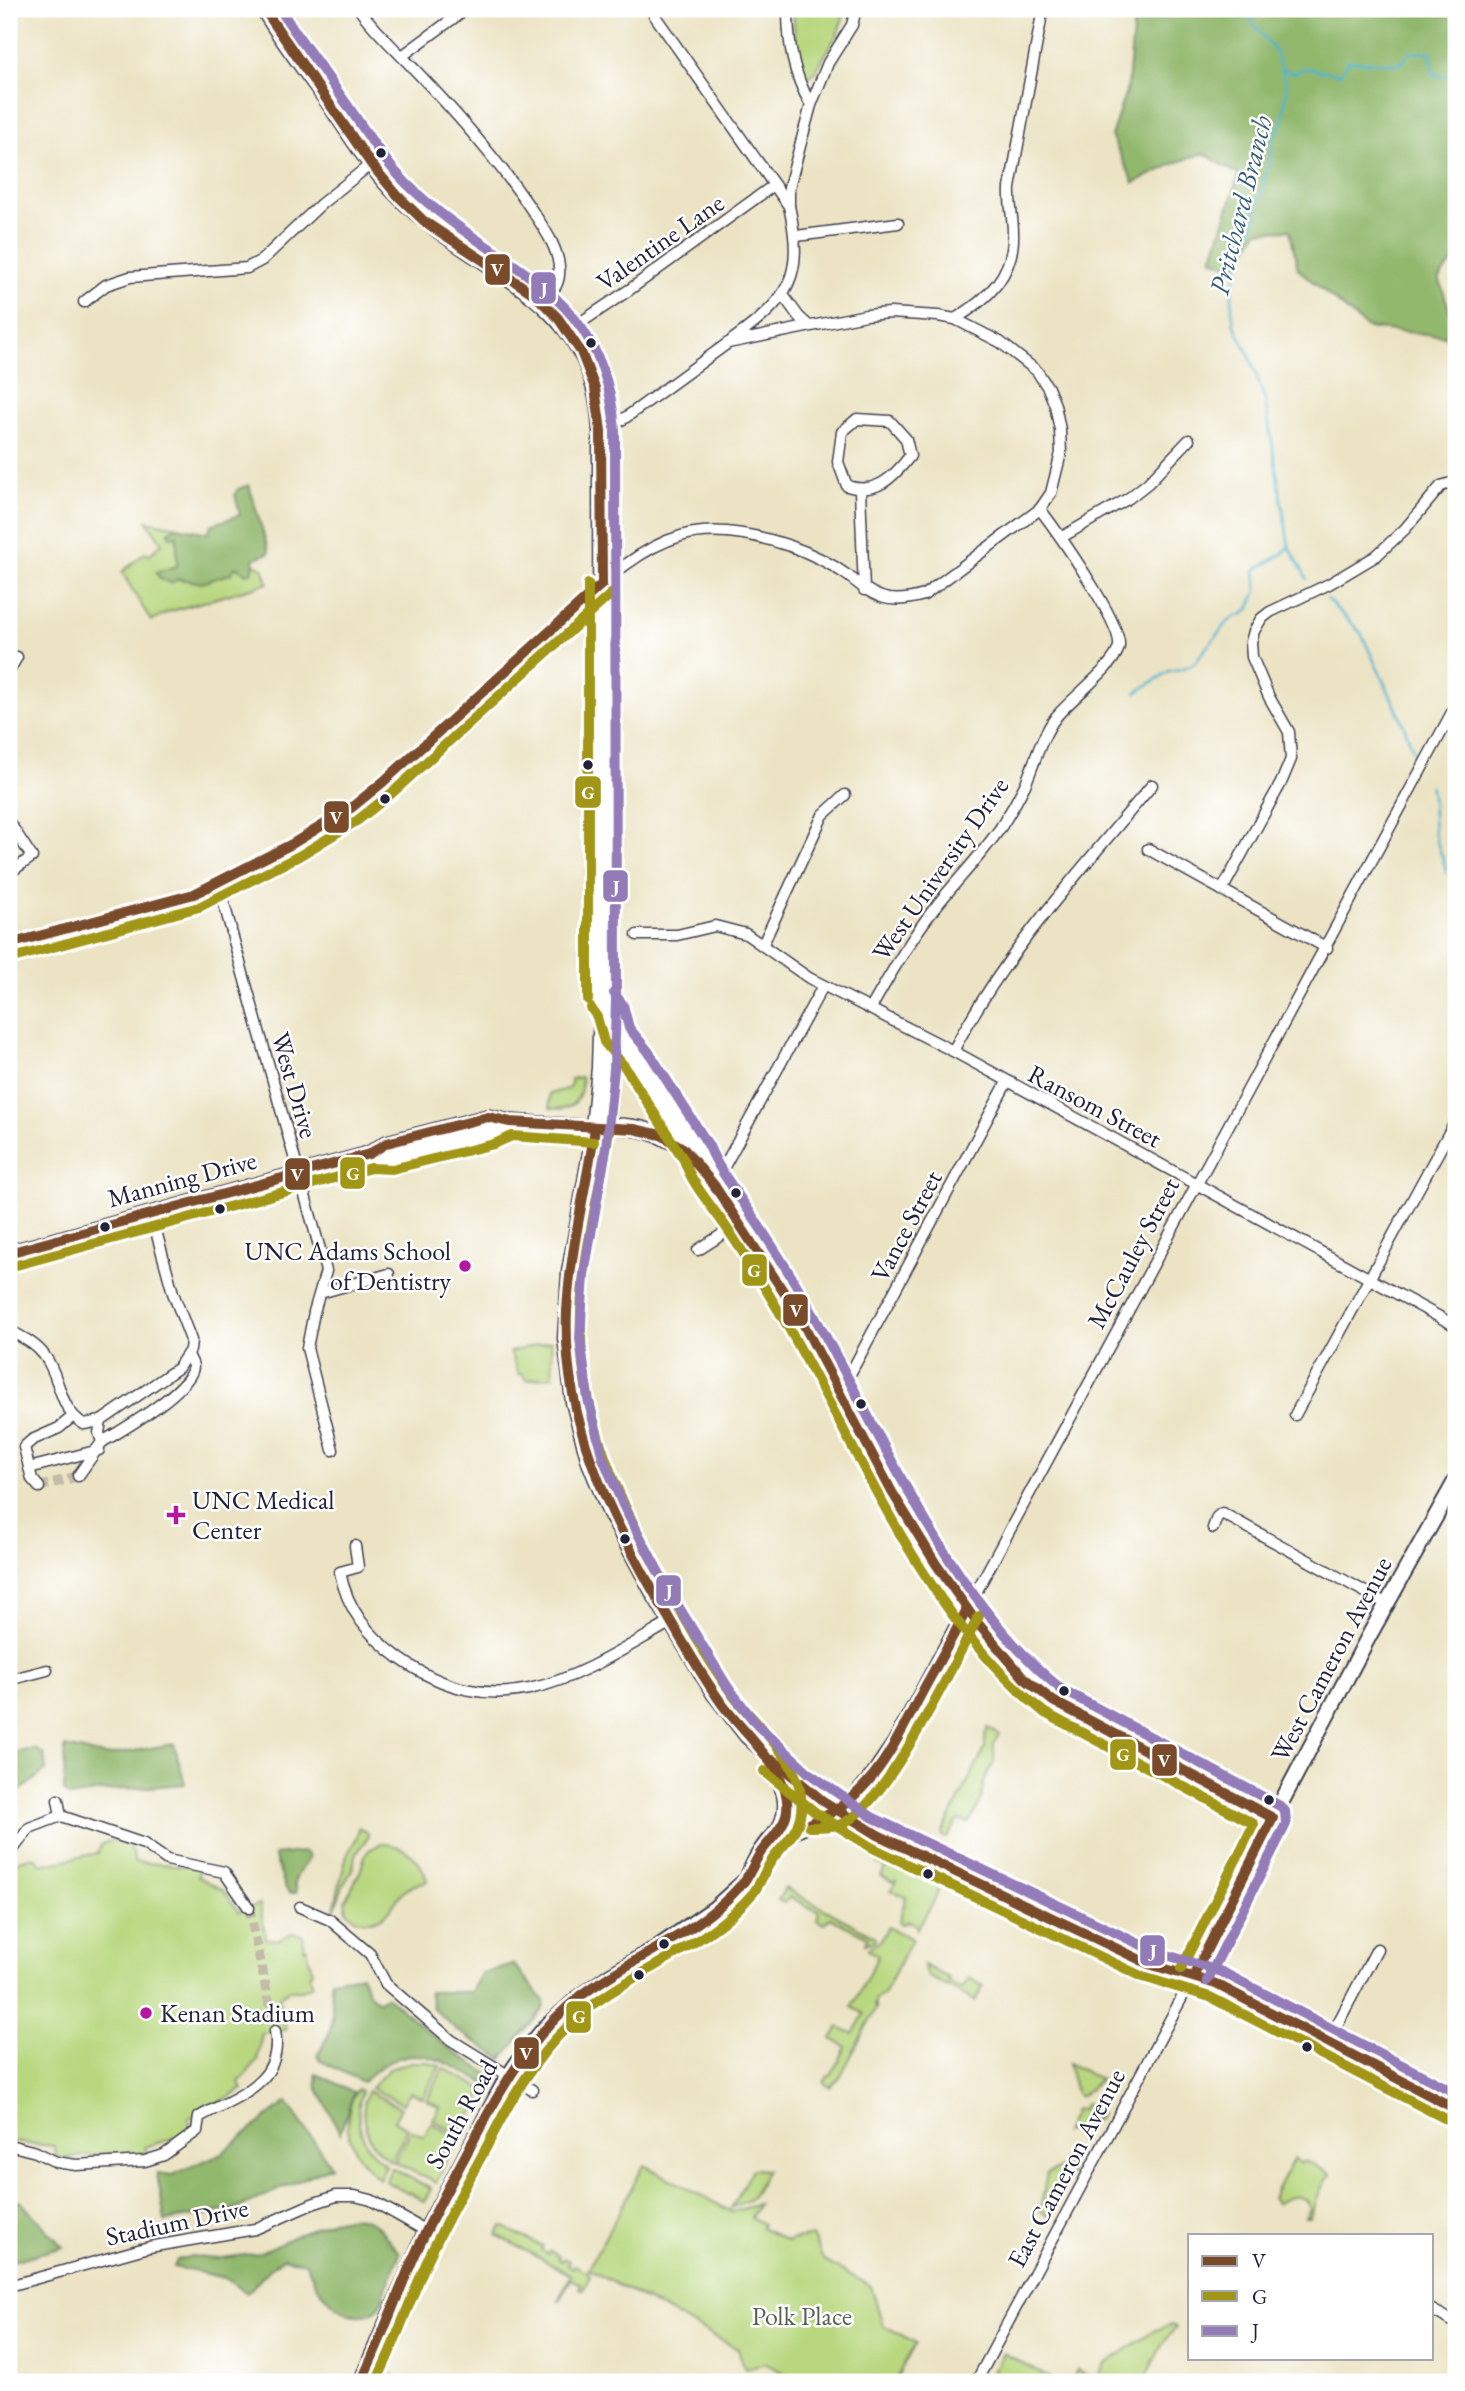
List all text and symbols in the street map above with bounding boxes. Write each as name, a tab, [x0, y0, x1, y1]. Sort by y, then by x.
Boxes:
water label: Pritchard Branch	[1200, 111, 1280, 299]
unlabelled marker	[374, 146, 388, 160]
street label: Valentine Lane	[589, 186, 731, 298]
line badge: V	[484, 253, 511, 286]
text: V	[490, 257, 504, 282]
line badge: J	[530, 271, 557, 305]
text: J	[538, 276, 548, 301]
unlabelled marker	[584, 336, 598, 350]
unlabelled marker	[581, 758, 595, 772]
street label: West University Drive	[864, 770, 1016, 968]
line badge: G	[574, 775, 602, 809]
text: G	[581, 780, 595, 805]
unlabelled marker	[378, 792, 392, 806]
line badge: V	[323, 800, 350, 834]
text: V	[329, 805, 343, 830]
line badge: J	[602, 869, 629, 903]
text: J	[610, 874, 620, 899]
street label: West Drive	[264, 1028, 326, 1142]
street label: Ransom Street	[1022, 1057, 1168, 1155]
street label: Manning Drive	[104, 1143, 260, 1215]
line badge: G	[339, 1156, 366, 1190]
line badge: V	[284, 1157, 311, 1191]
text: G	[346, 1161, 360, 1186]
text: V	[290, 1162, 304, 1187]
street label: Vance Street	[862, 1164, 950, 1288]
street label: McCauley Street	[1079, 1172, 1187, 1334]
unlabelled marker	[729, 1186, 743, 1200]
unlabelled marker	[213, 1202, 227, 1216]
unlabelled marker	[98, 1220, 112, 1234]
place label: UNC Adams School of Dentistry	[245, 1234, 452, 1298]
line badge: G	[741, 1253, 768, 1287]
marker: UNC Adams School of Dentistry	[457, 1258, 473, 1274]
text: G	[747, 1258, 761, 1283]
line badge: V	[782, 1293, 809, 1327]
text: V	[789, 1298, 803, 1323]
unlabelled marker	[854, 1397, 868, 1411]
place label: UNC Medical Center	[192, 1483, 335, 1547]
marker: UNC Medical Center	[166, 1505, 186, 1525]
unlabelled marker	[618, 1532, 632, 1546]
street label: West Cameron Avenue	[1263, 1551, 1399, 1767]
line badge: J	[655, 1574, 682, 1607]
text: J	[663, 1578, 673, 1603]
unlabelled marker	[1057, 1684, 1071, 1698]
line badge: G	[1109, 1738, 1137, 1771]
text: G	[1116, 1742, 1130, 1767]
line badge: V	[1151, 1743, 1178, 1777]
text: V	[1157, 1748, 1171, 1773]
unlabelled marker	[1262, 1793, 1276, 1807]
unlabelled marker	[921, 1867, 935, 1881]
line badge: J	[1139, 1934, 1166, 1967]
unlabelled marker	[657, 1937, 671, 1951]
text: J	[1147, 1938, 1157, 1963]
unlabelled marker	[632, 1968, 646, 1982]
place label: Kenan Stadium	[160, 1996, 315, 2030]
line badge: G	[565, 2000, 592, 2034]
text: G	[572, 2004, 586, 2029]
marker: Kenan Stadium	[138, 2005, 154, 2021]
line badge: V	[513, 2036, 540, 2070]
unlabelled marker	[1300, 2040, 1314, 2054]
text: V	[519, 2041, 533, 2066]
street label: South Road	[417, 2053, 505, 2175]
street label: East Cameron Avenue	[999, 2063, 1133, 2273]
street label: Stadium Drive	[103, 2190, 251, 2254]
legend	[1188, 2234, 1434, 2360]
text: V	[1252, 2247, 1267, 2274]
text: G	[1252, 2283, 1267, 2310]
park label: Polk Place	[752, 2299, 852, 2333]
text: J	[1250, 2317, 1259, 2344]

